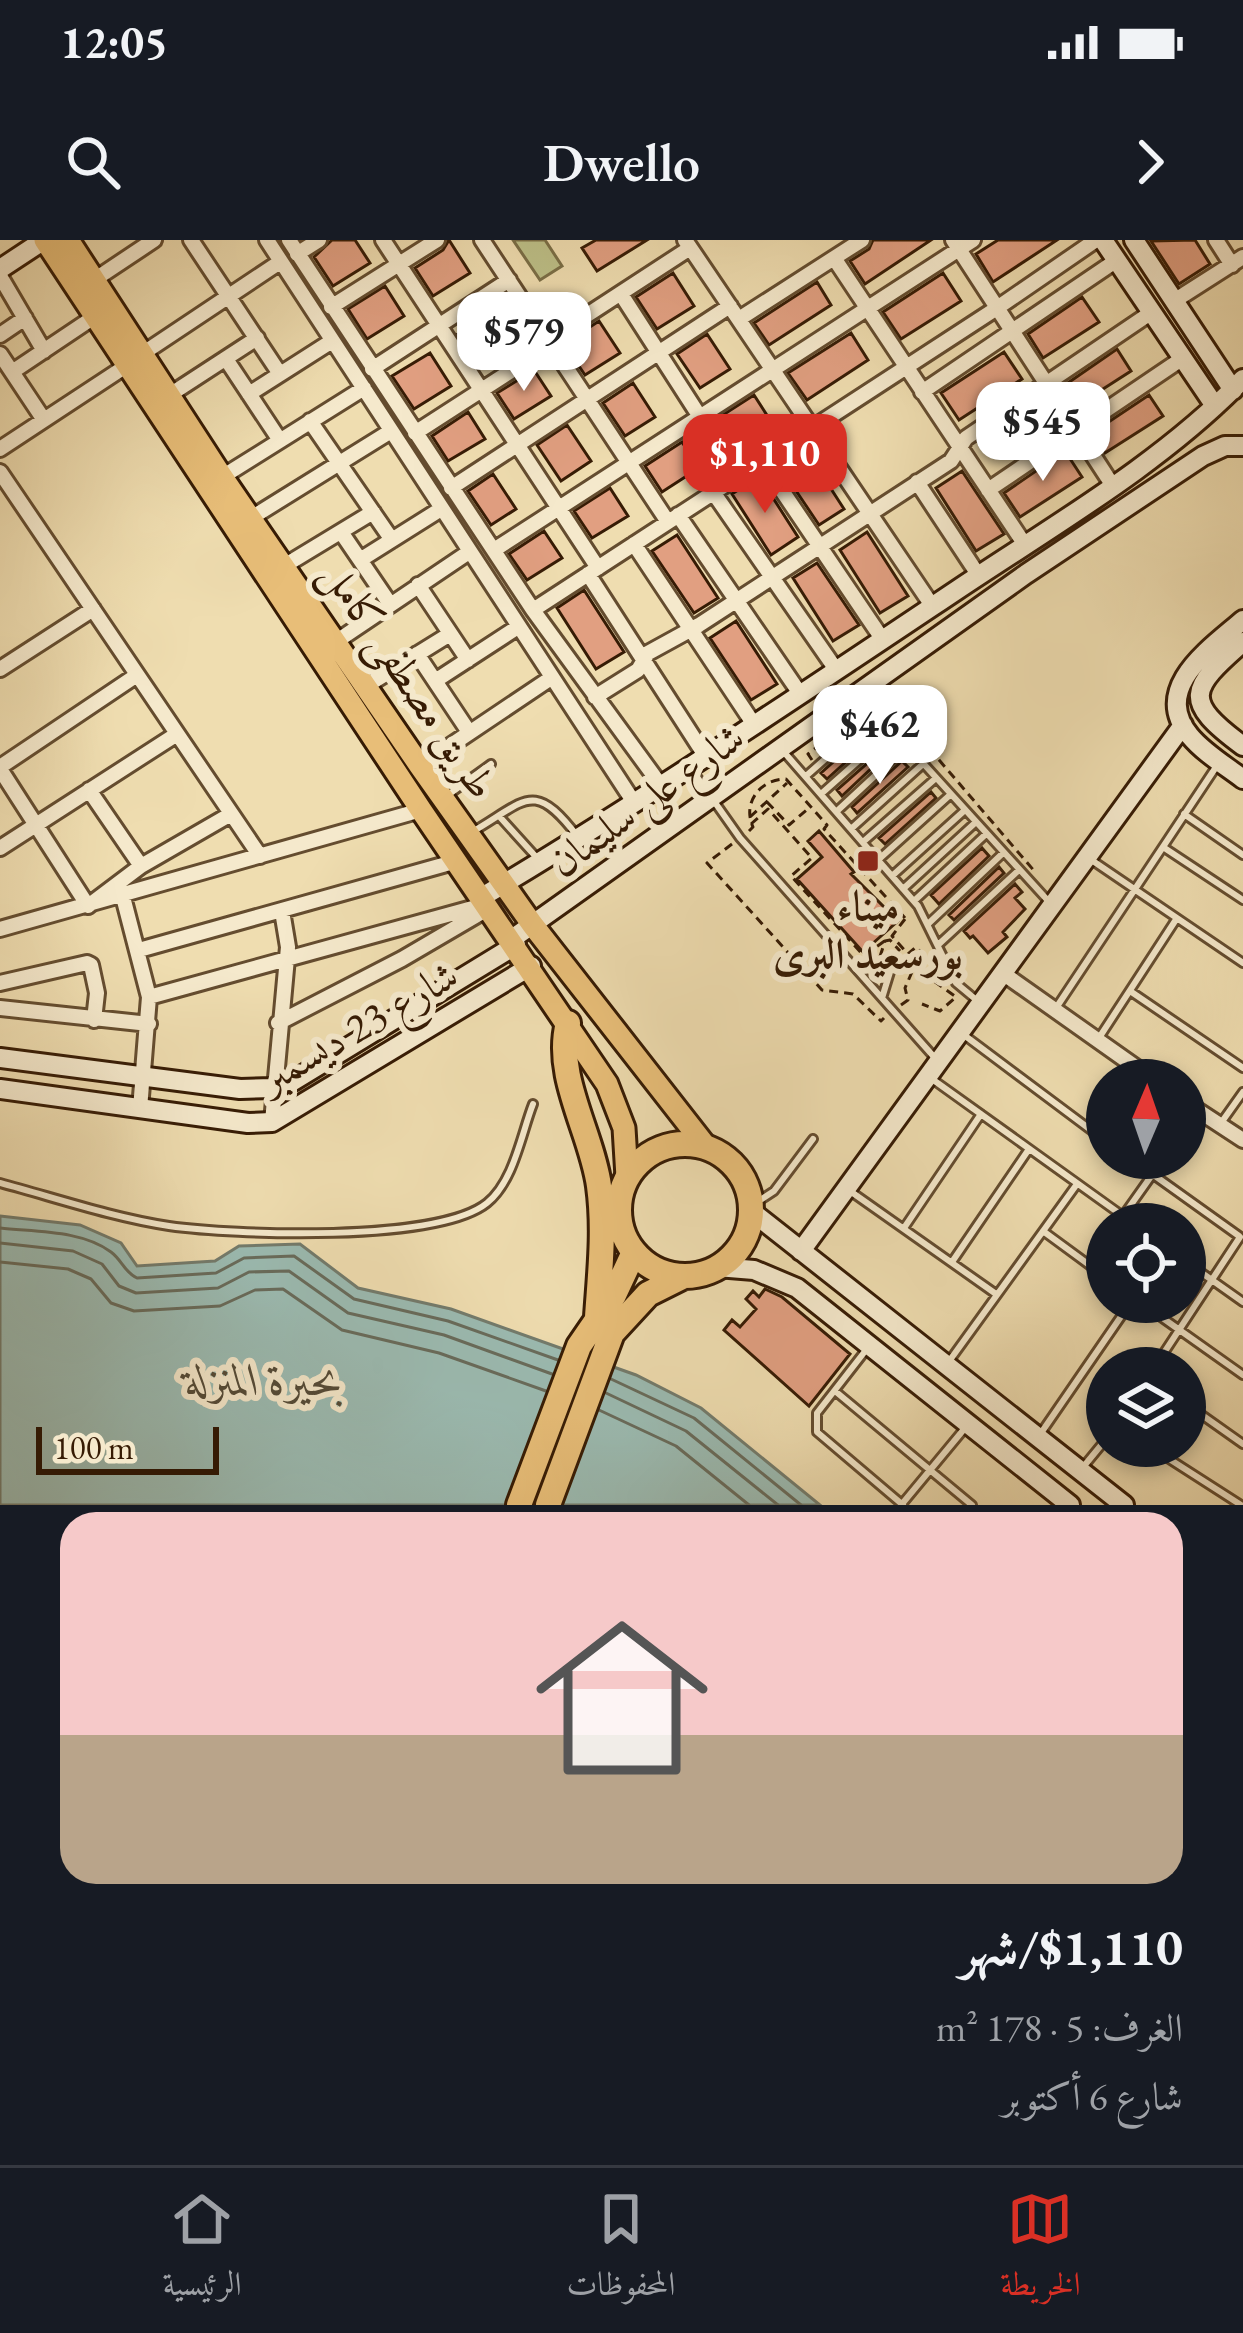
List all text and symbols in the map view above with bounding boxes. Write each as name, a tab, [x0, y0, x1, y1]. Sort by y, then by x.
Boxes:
text: 12:05	[60, 13, 168, 71]
text: Dwello	[543, 127, 700, 197]
icon: search	[60, 129, 126, 195]
icon: forward	[1117, 129, 1183, 195]
pin: $579	[453, 292, 595, 394]
text: $579	[484, 305, 564, 356]
pin: $545	[972, 382, 1114, 484]
text: $545	[1003, 395, 1083, 446]
pin: $1,110	[667, 414, 863, 516]
text: $1,110	[710, 427, 820, 478]
street label: طريق مصطفى كامل	[307, 549, 510, 811]
pin: $462	[809, 685, 951, 787]
text: $462	[840, 698, 920, 749]
street label: شارع على سليمان	[537, 710, 760, 896]
marker: ميناء بورسعيد البرى	[855, 848, 881, 874]
place label: ميناء بورسعيد البرى	[773, 878, 963, 981]
street label: شارع 23 ديسمبر	[245, 947, 472, 1115]
north arrow	[1086, 1059, 1206, 1179]
map controls	[1086, 1059, 1206, 1467]
button: locate	[1086, 1203, 1206, 1323]
button: layers	[1086, 1347, 1206, 1467]
water label: بحيرة المنزلة	[180, 1350, 343, 1408]
scale bar	[36, 1421, 219, 1474]
text: 100 m	[54, 1426, 134, 1469]
icon: home	[514, 1590, 730, 1806]
text: $1,110/شهر	[960, 1914, 1183, 1980]
text: الغرف: 5 · 178 m²	[936, 2002, 1183, 2053]
text: شارع 6 أكتوبر	[1001, 2071, 1183, 2122]
tab: الرئيسية	[162, 2186, 242, 2316]
tab: المحفوظات	[567, 2186, 675, 2316]
tab: الخريطة	[1000, 2186, 1081, 2316]

